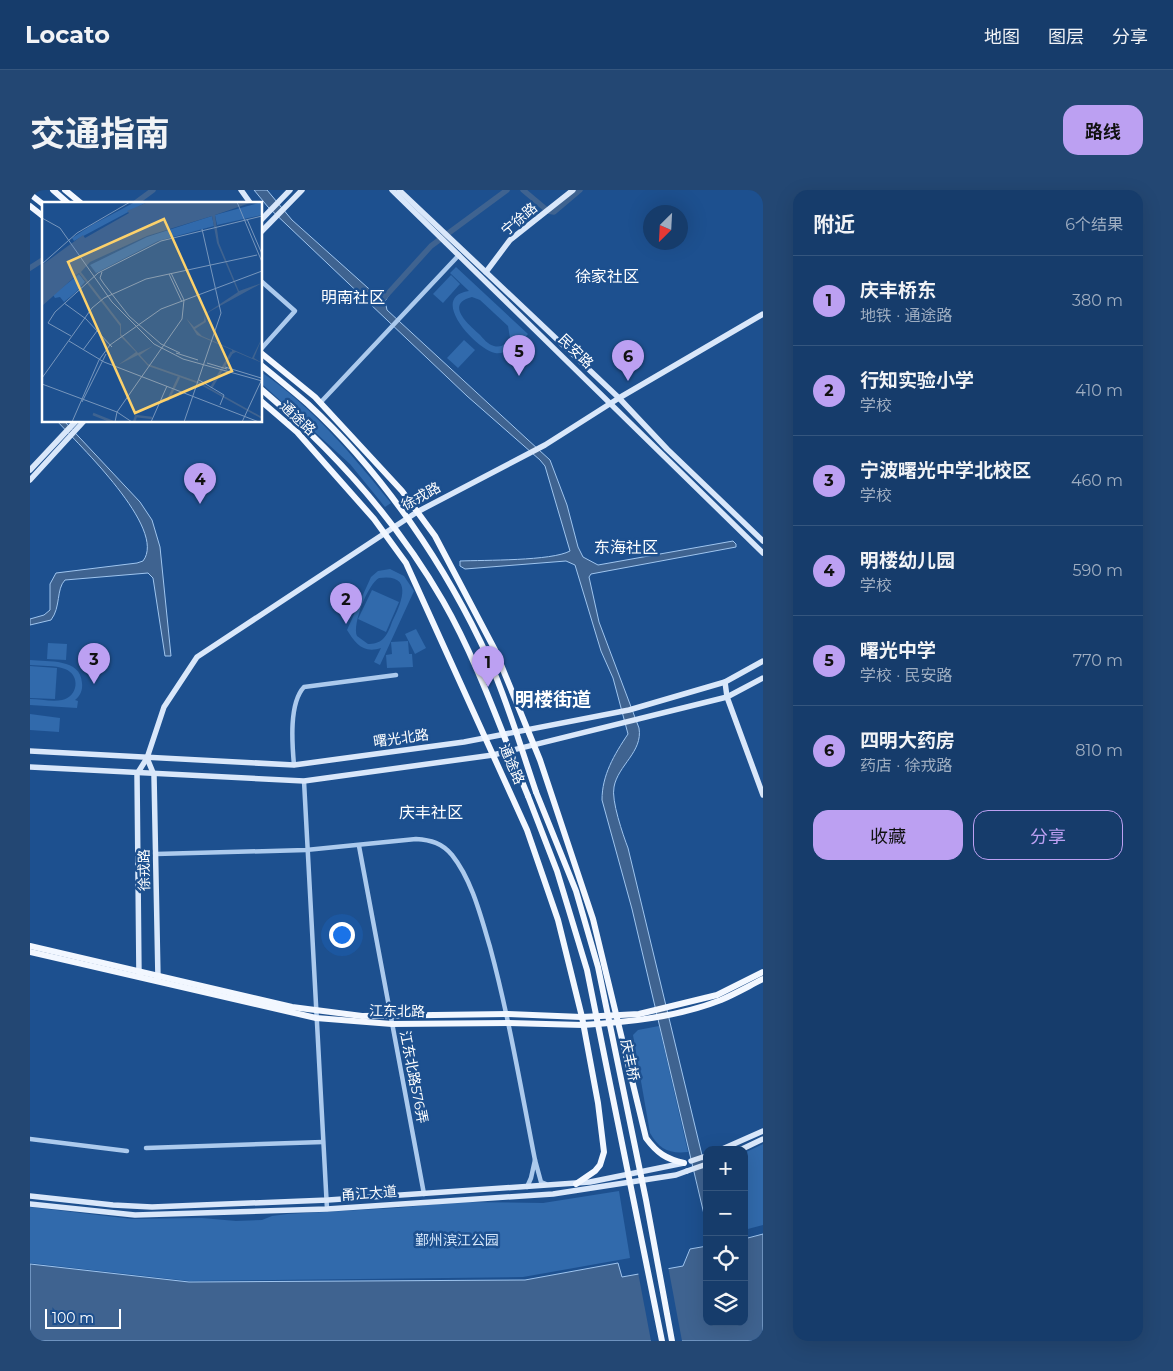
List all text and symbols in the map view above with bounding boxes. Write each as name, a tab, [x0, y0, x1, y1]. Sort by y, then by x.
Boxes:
text: Locato	[25, 20, 110, 49]
text: 地图	[984, 26, 1020, 48]
text: 图层	[1048, 26, 1084, 48]
text: 分享	[1112, 26, 1148, 48]
button: 路线	[1063, 105, 1143, 155]
text: 交通指南	[30, 112, 170, 155]
street label: 宁徐路	[497, 199, 541, 239]
inset map	[42, 202, 262, 422]
north arrow	[643, 205, 688, 250]
text: 附近	[813, 212, 855, 237]
text: 6个结果	[1065, 215, 1123, 234]
district label: 徐家社区	[575, 267, 639, 286]
text: 庆丰桥东	[860, 279, 936, 302]
district label: 明南社区	[321, 288, 385, 307]
text: 1	[826, 291, 832, 310]
text: 380 m	[1072, 291, 1123, 310]
text: 地铁 · 通途路	[860, 306, 952, 325]
street label: 民安路	[555, 330, 597, 372]
pin: 5	[503, 335, 535, 376]
pin: 6	[612, 340, 644, 381]
text: 行知实验小学	[860, 369, 974, 392]
text: 2	[824, 381, 834, 400]
text: 410 m	[1075, 381, 1123, 400]
text: 学校	[860, 396, 892, 415]
street label: 通途路	[277, 397, 319, 439]
text: 宁波曙光中学北校区	[860, 459, 1031, 482]
pin: 4	[184, 463, 216, 504]
text: 3	[824, 471, 834, 490]
text: 460 m	[1071, 471, 1123, 490]
street label: 徐戎路	[398, 478, 444, 514]
text: 学校	[860, 486, 892, 505]
district label: 东海社区	[594, 538, 658, 557]
text: 明楼幼儿园	[860, 549, 955, 572]
text: 4	[823, 561, 835, 580]
text: 590 m	[1072, 561, 1123, 580]
text: 学校	[860, 576, 892, 595]
pin: 2	[330, 583, 362, 624]
text: 曙光中学	[860, 639, 936, 662]
pin: 3	[78, 643, 110, 684]
pin: 1	[472, 646, 504, 687]
text: 5	[824, 651, 834, 670]
text: 770 m	[1073, 651, 1123, 670]
text: 学校 · 民安路	[860, 666, 952, 685]
district label: 明楼街道	[515, 688, 591, 711]
street label: 曙光北路	[372, 725, 430, 751]
text: 四明大药房	[860, 729, 955, 752]
street label: 通途路	[496, 741, 528, 787]
text: 6	[824, 741, 834, 760]
text: 810 m	[1075, 741, 1123, 760]
text: 药店 · 徐戎路	[860, 756, 952, 775]
district label: 庆丰社区	[399, 803, 463, 822]
button: 收藏	[813, 810, 963, 860]
button: 分享	[973, 810, 1123, 860]
street label: 徐戎路	[135, 849, 153, 891]
your location	[329, 922, 355, 948]
street label: 江东北路	[369, 1002, 425, 1020]
street label: 江东北路576弄	[396, 1029, 432, 1125]
street label: 庆丰桥	[617, 1038, 643, 1082]
map controls	[703, 1146, 748, 1326]
button: +	[703, 1146, 748, 1191]
street label: 甬江大道	[340, 1182, 398, 1204]
button: −	[703, 1191, 748, 1236]
park label: 鄞州滨江公园	[415, 1231, 499, 1249]
button: locate	[703, 1236, 748, 1281]
button: layers	[703, 1281, 748, 1326]
scale bar	[45, 1306, 121, 1329]
text: 100 m	[52, 1309, 94, 1327]

